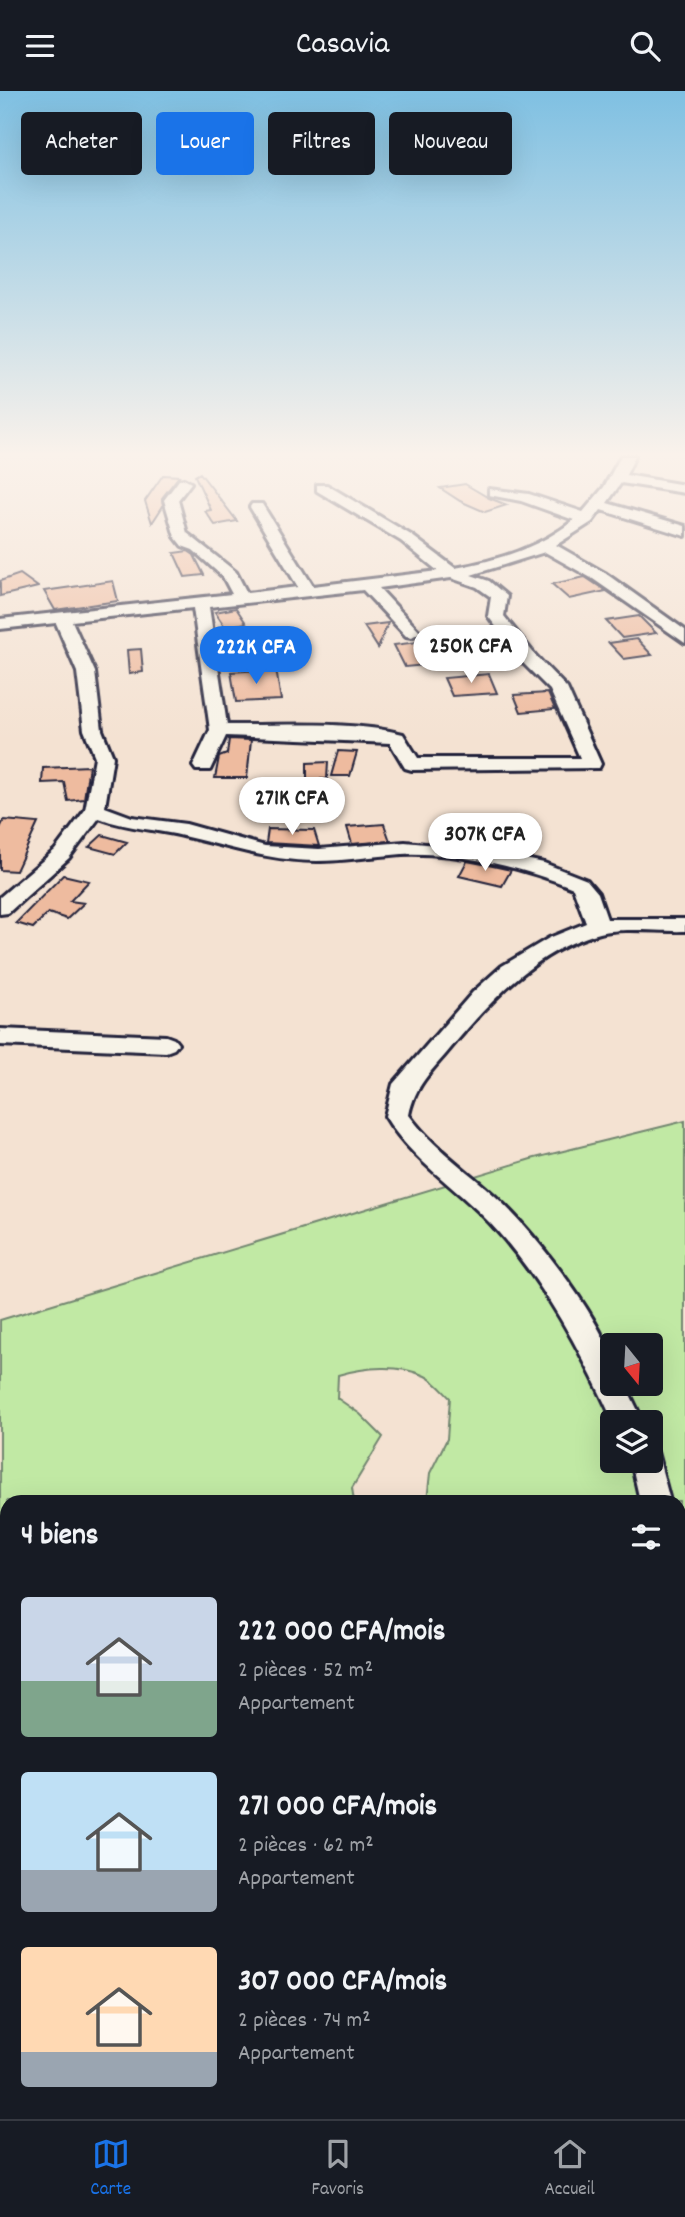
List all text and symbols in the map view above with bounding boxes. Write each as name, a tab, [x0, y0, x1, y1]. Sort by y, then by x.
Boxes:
text: Casavia	[296, 23, 389, 69]
icon: menu	[21, 27, 59, 65]
icon: search	[626, 27, 664, 65]
chip: Acheter	[21, 112, 142, 175]
chip: Louer	[156, 112, 254, 175]
chip: Filtres	[268, 112, 375, 175]
chip: Nouveau	[389, 112, 512, 175]
pin: 250K CFA	[399, 625, 543, 685]
pin: 222K CFA	[184, 627, 328, 686]
text: 250K CFA	[429, 631, 513, 664]
text: 222K CFA	[216, 632, 296, 665]
pin: 271K CFA	[220, 777, 364, 837]
text: 271K CFA	[255, 783, 329, 816]
pin: 307K CFA	[413, 813, 557, 873]
text: 307K CFA	[444, 819, 526, 852]
north arrow	[600, 1333, 663, 1397]
map controls	[600, 1333, 663, 1473]
button: layers	[600, 1410, 663, 1473]
text: 4 biens	[21, 1516, 99, 1559]
icon: filters	[627, 1518, 665, 1556]
text: 222 000 CFA/mois	[238, 1612, 445, 1655]
icon: home	[77, 1625, 161, 1709]
text: 2 pièces · 52 m²	[238, 1655, 373, 1688]
text: Appartement	[238, 1688, 355, 1721]
text: 271 000 CFA/mois	[238, 1787, 437, 1830]
icon: home	[77, 1800, 161, 1884]
text: 2 pièces · 62 m²	[238, 1830, 374, 1863]
text: Appartement	[238, 1863, 355, 1896]
text: 307 000 CFA/mois	[238, 1962, 447, 2005]
icon: home	[77, 1975, 161, 2059]
text: 2 pièces · 74 m²	[238, 2005, 371, 2038]
text: Appartement	[238, 2038, 355, 2071]
tab: Carte	[90, 2135, 131, 2204]
tab: Favoris	[312, 2135, 364, 2204]
tab: Accueil	[545, 2135, 595, 2204]

